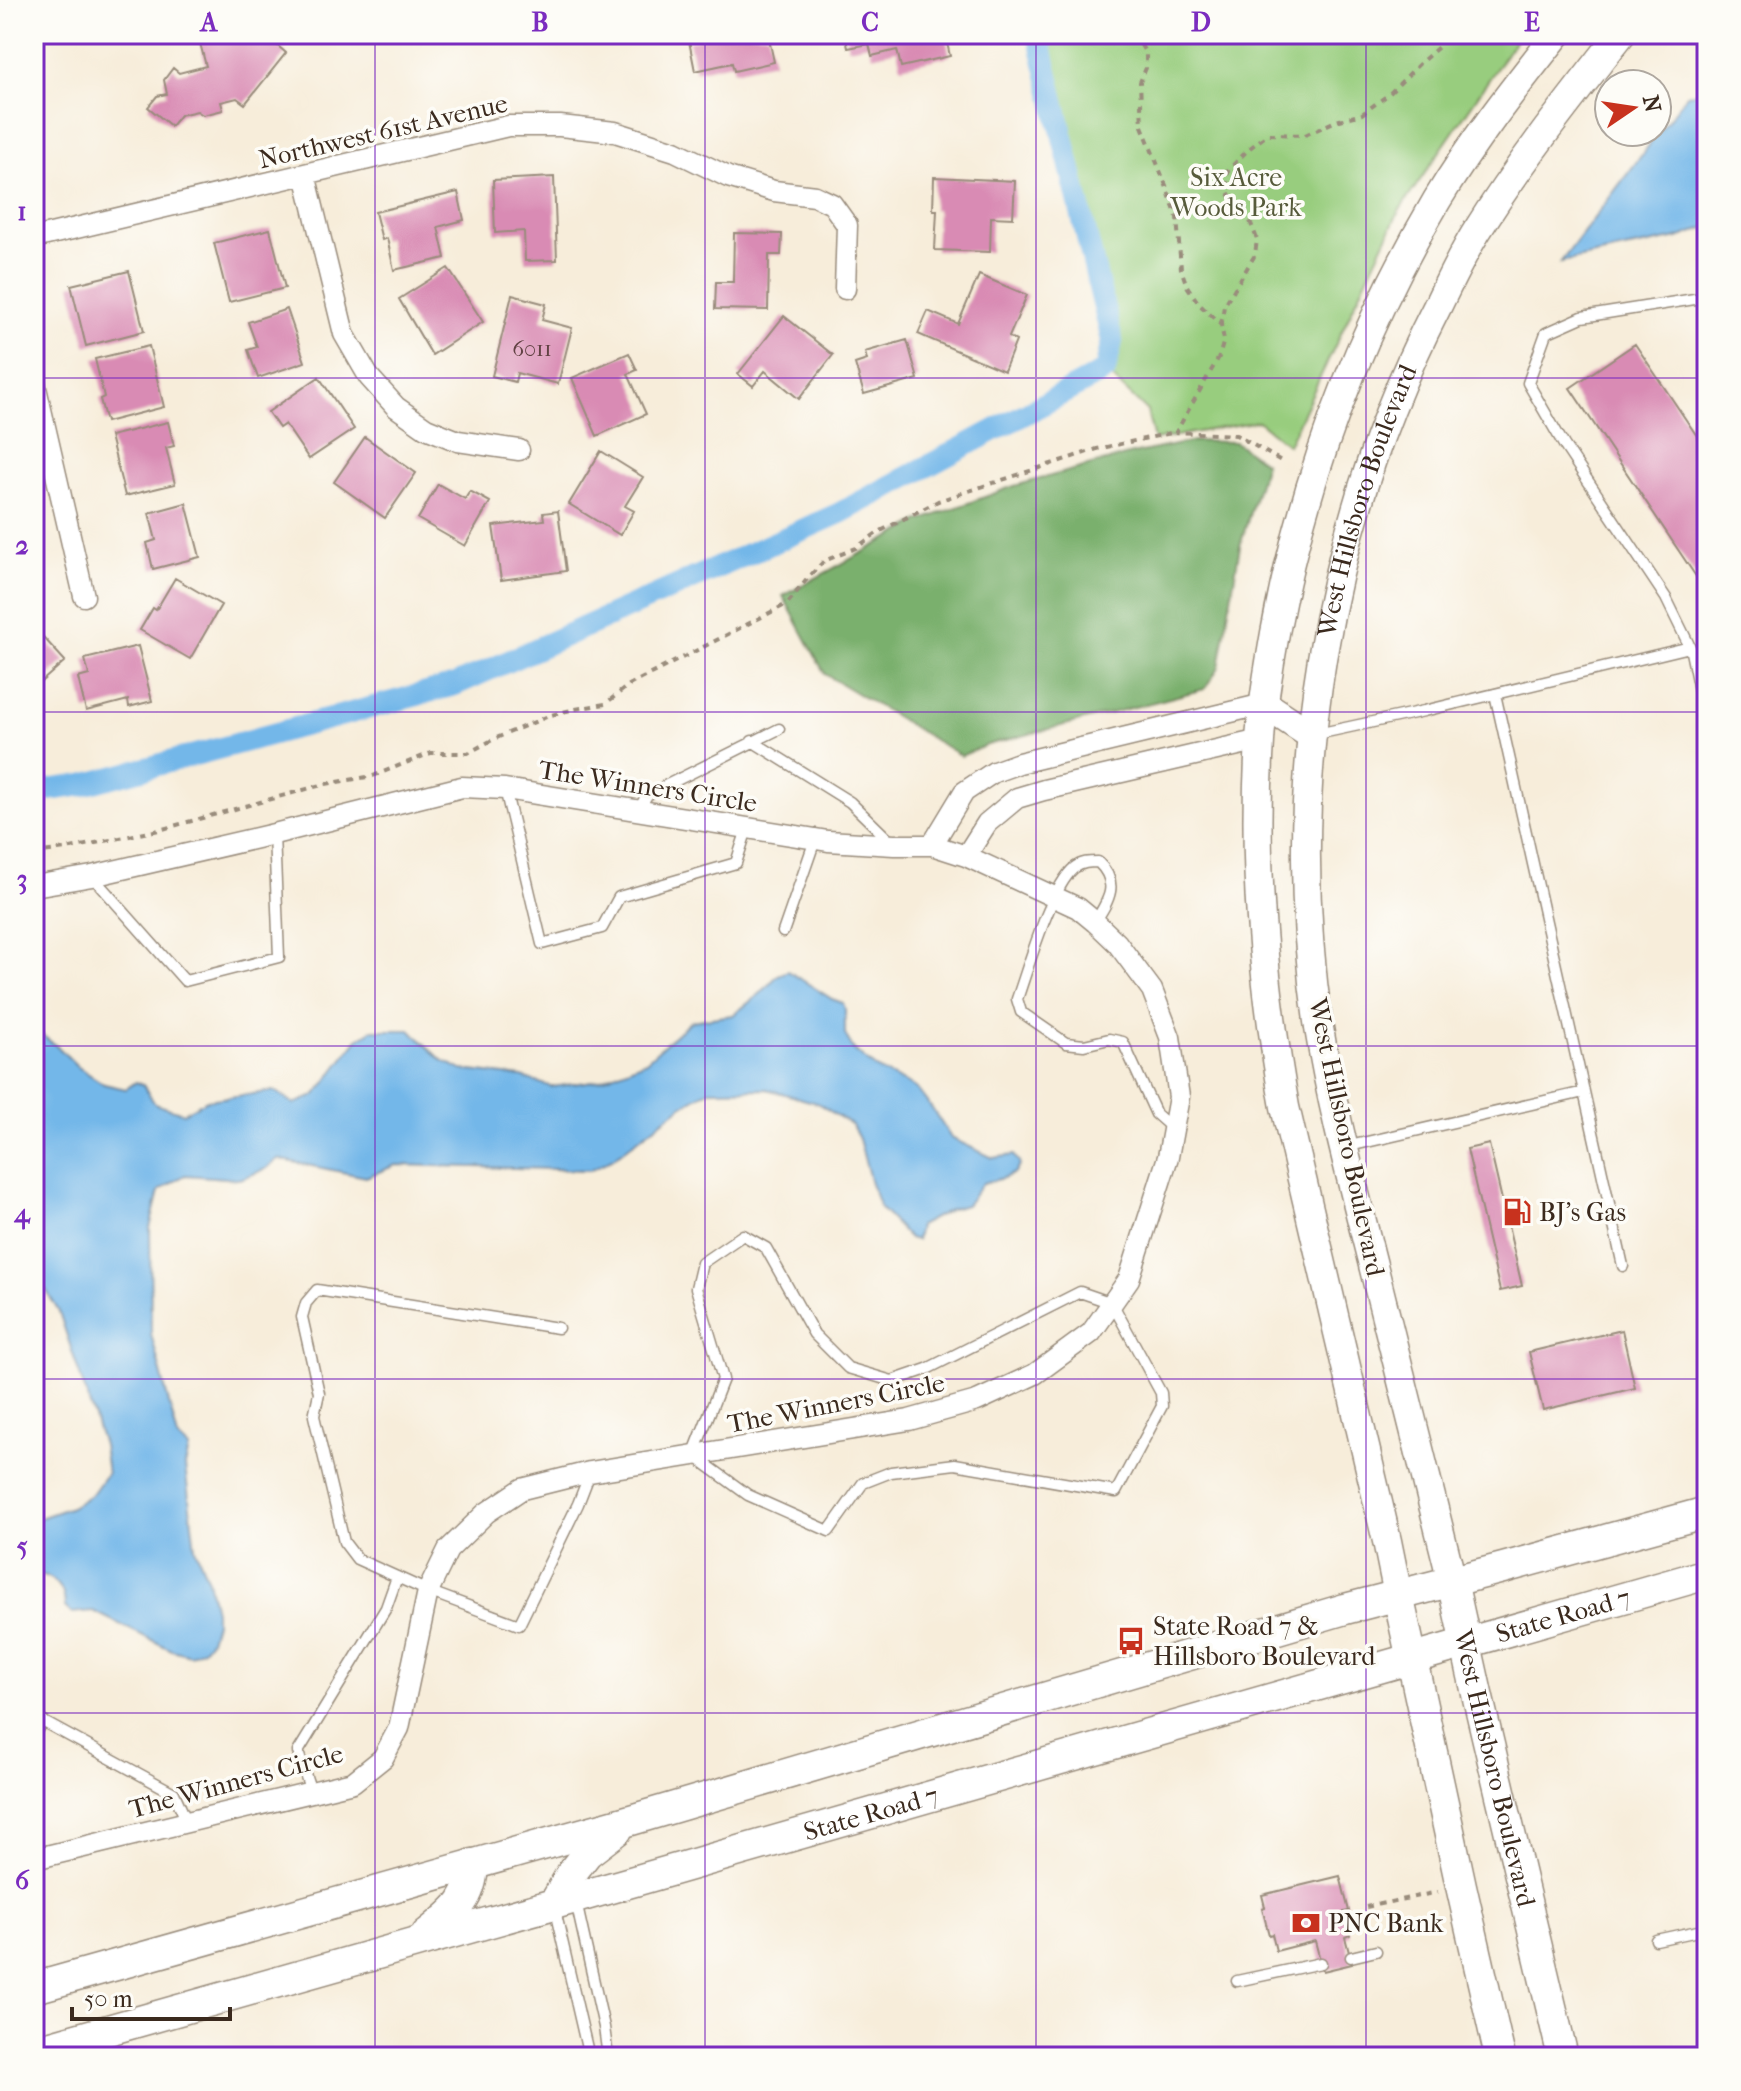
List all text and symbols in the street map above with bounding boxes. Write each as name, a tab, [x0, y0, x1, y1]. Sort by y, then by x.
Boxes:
text: A	[199, 7, 219, 38]
text: B	[532, 7, 549, 38]
text: C	[861, 7, 879, 38]
text: D	[1191, 7, 1211, 38]
text: E	[1524, 7, 1540, 38]
north arrow	[1593, 68, 1673, 148]
street label: Northwest 61st Avenue	[256, 88, 511, 175]
text: N	[1637, 93, 1666, 115]
park label: Six Acre Woods Park	[1169, 162, 1302, 223]
text: 1	[17, 196, 27, 227]
house number: 6011	[512, 336, 552, 362]
street label: West Hillsboro Boulevard	[1311, 359, 1424, 641]
text: 2	[15, 530, 29, 561]
street label: The Winners Circle	[537, 754, 759, 819]
text: 3	[17, 864, 27, 895]
street label: West Hillsboro Boulevard	[1302, 994, 1391, 1280]
fuel station icon: BJ’s Gas	[1502, 1197, 1532, 1227]
place label: BJ’s Gas	[1539, 1197, 1626, 1228]
text: 4	[13, 1198, 31, 1230]
street label: The Winners Circle	[725, 1367, 947, 1440]
text: 5	[16, 1531, 28, 1562]
street label: State Road 7	[1492, 1582, 1634, 1650]
place label: State Road 7 & Hillsboro Boulevard	[1153, 1611, 1376, 1672]
bus stop icon: State Road 7 & Hillsboro Boulevard	[1116, 1626, 1146, 1656]
street label: West Hillsboro Boulevard	[1447, 1626, 1542, 1911]
street label: The Winners Circle	[126, 1738, 347, 1825]
street label: State Road 7	[800, 1780, 942, 1848]
text: 6	[15, 1865, 30, 1896]
bank icon: PNC Bank	[1291, 1908, 1321, 1938]
place label: PNC Bank	[1328, 1908, 1444, 1939]
scale bar	[72, 1971, 230, 2021]
text: 50 m	[84, 1985, 133, 2013]

